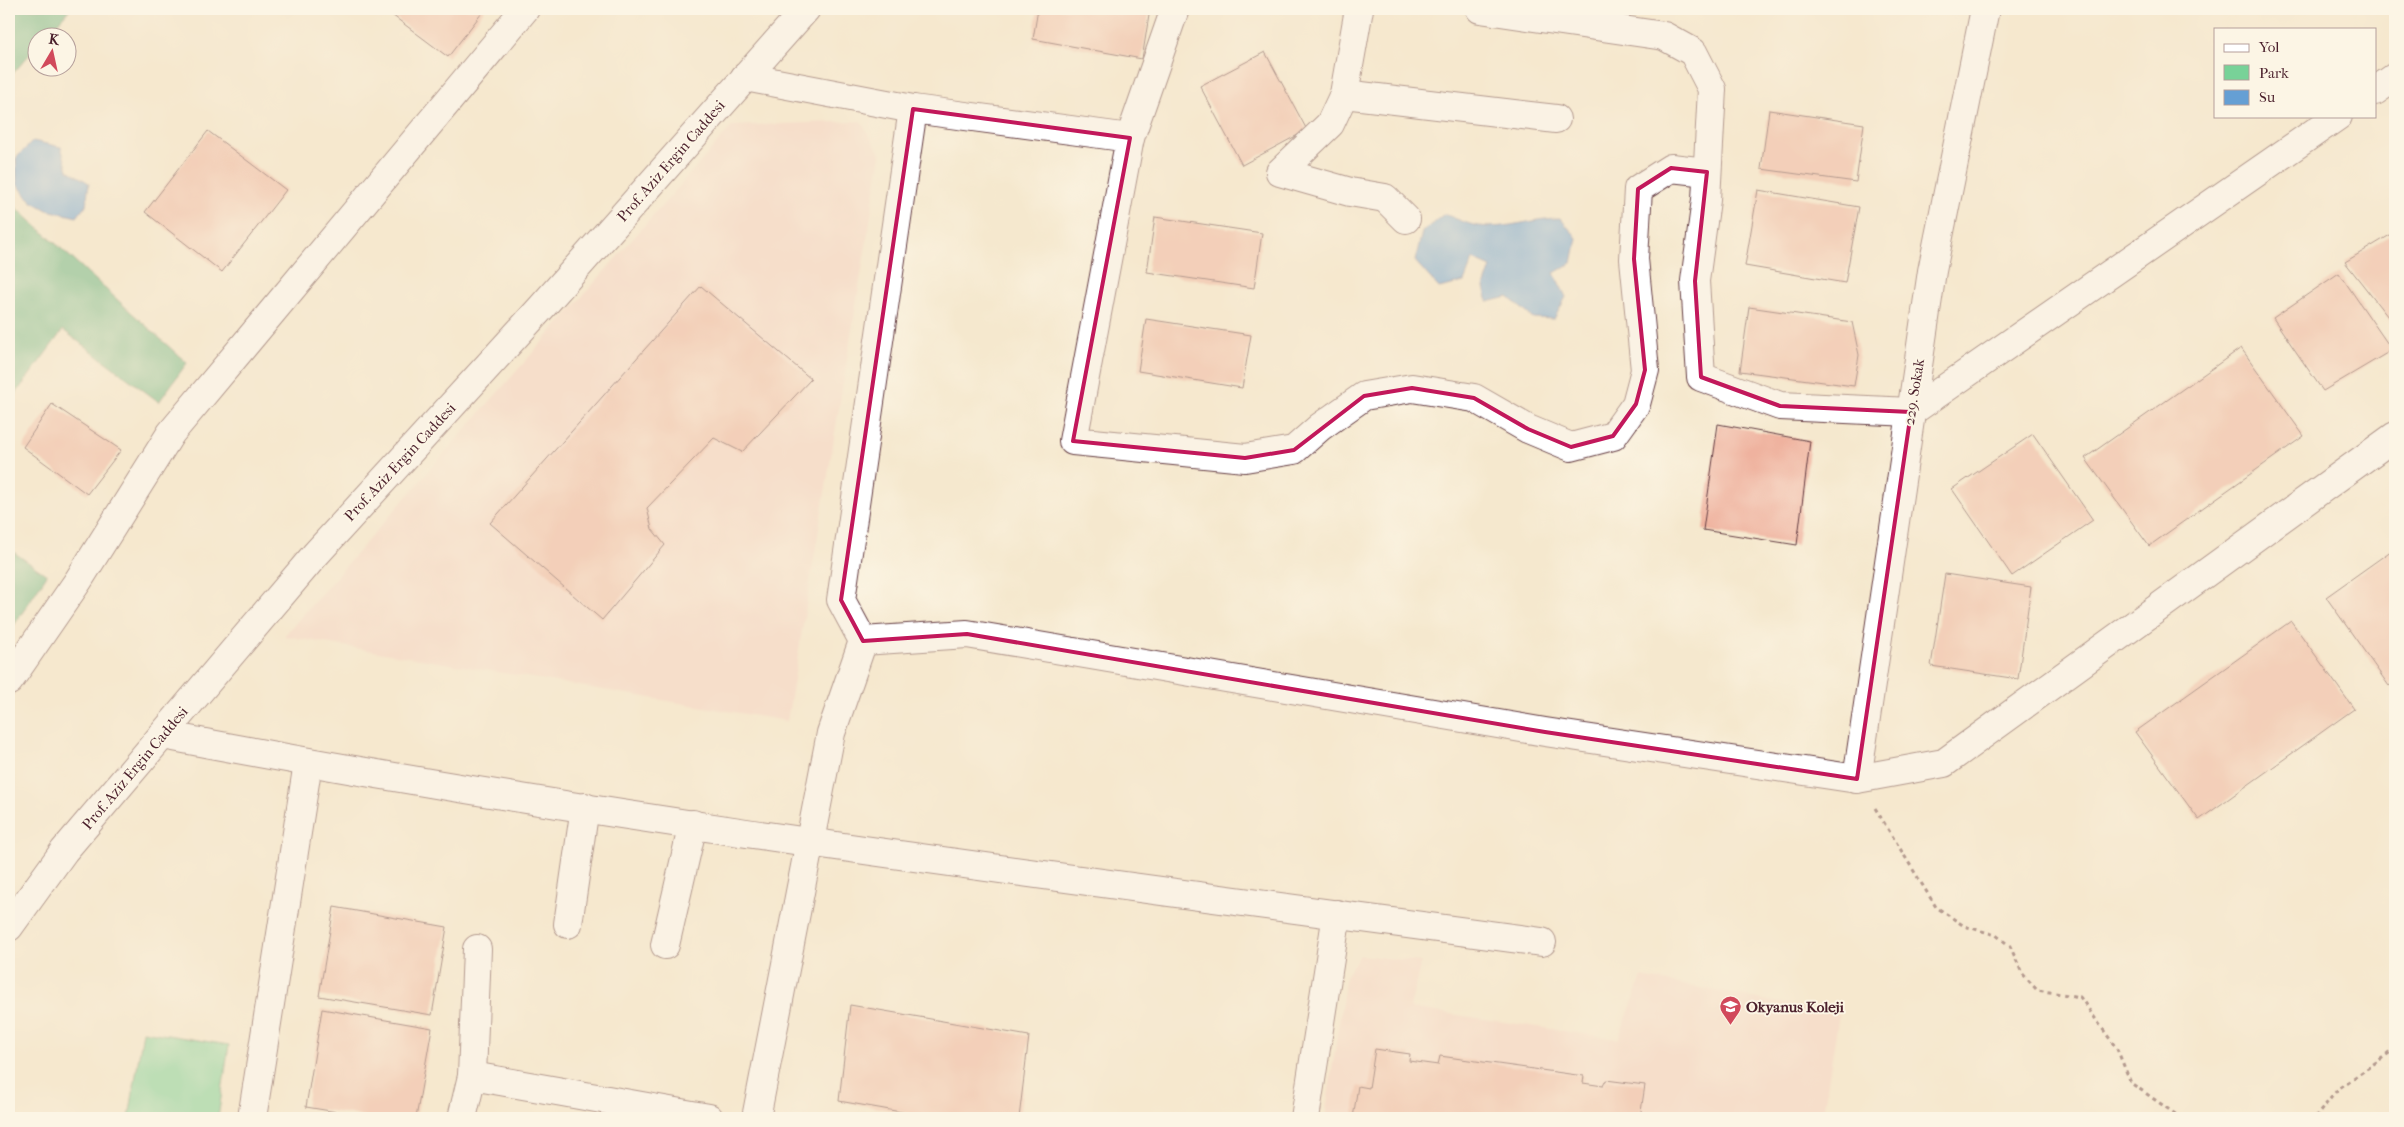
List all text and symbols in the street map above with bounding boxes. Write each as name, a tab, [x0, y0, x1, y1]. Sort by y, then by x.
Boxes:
north arrow	[28, 28, 78, 78]
legend	[2214, 28, 2376, 118]
text: K	[48, 30, 61, 49]
text: Yol	[2258, 38, 2279, 56]
text: Park	[2259, 64, 2289, 82]
text: Su	[2259, 88, 2276, 106]
street label: Prof. Aziz Ergin Caddesi	[613, 96, 729, 225]
street label: 229. Sokak	[1900, 357, 1928, 426]
street label: Prof. Aziz Ergin Caddesi	[340, 399, 460, 525]
street label: Prof. Aziz Ergin Caddesi	[78, 702, 192, 833]
school or university icon: Okyanus Koleji	[1718, 995, 1742, 1026]
place label: Okyanus Koleji	[1746, 998, 1844, 1016]

